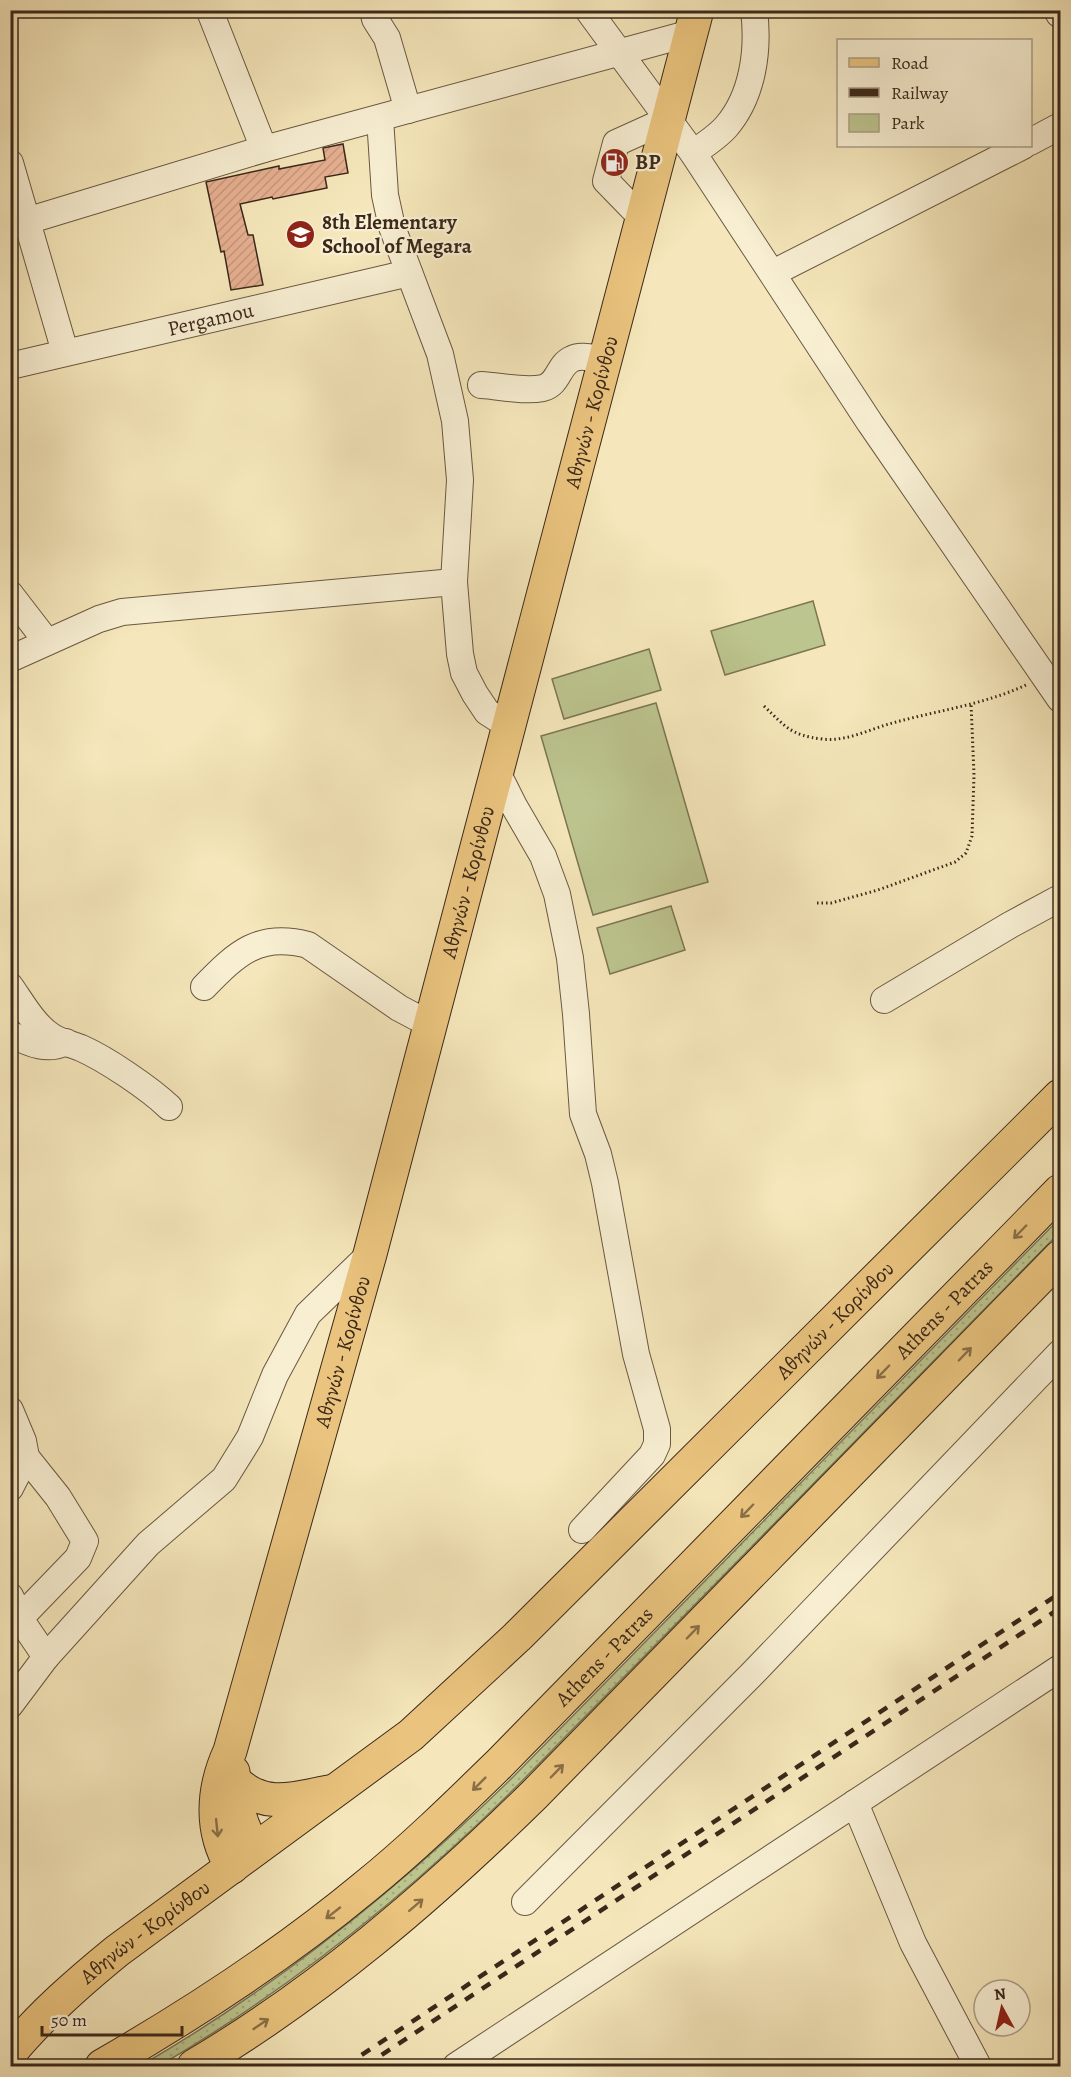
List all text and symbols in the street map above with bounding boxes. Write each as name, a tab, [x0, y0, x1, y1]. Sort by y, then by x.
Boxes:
legend	[837, 39, 1032, 147]
text: Road	[891, 51, 929, 75]
text: Railway	[891, 81, 949, 105]
text: Park	[891, 111, 925, 135]
fuel station icon: BP	[598, 146, 630, 178]
place label: BP	[635, 148, 660, 176]
place label: 8th Elementary School of Megara	[322, 208, 473, 260]
school or university icon: 8th Elementary School of Megara	[285, 218, 317, 250]
street label: Pergamou	[165, 296, 257, 343]
street label: Αθηνών - Κορίνθου	[558, 333, 625, 492]
street label: Αθηνών - Κορίνθου	[434, 803, 501, 962]
one-way arrow	[1012, 1225, 1027, 1240]
street label: Athens - Patras	[888, 1253, 1000, 1366]
street label: Αθηνών - Κορίνθου	[769, 1255, 900, 1386]
street label: Αθηνών - Κορίνθου	[308, 1272, 377, 1432]
one-way arrow	[958, 1347, 973, 1362]
one-way arrow	[876, 1364, 890, 1379]
one-way arrow	[739, 1504, 754, 1519]
street label: Athens - Patras	[548, 1600, 660, 1713]
one-way arrow	[686, 1624, 701, 1639]
one-way arrow	[550, 1764, 564, 1779]
one-way arrow	[471, 1776, 486, 1791]
one-way arrow	[212, 1818, 223, 1838]
street label: Αθηνών - Κορίνθου	[73, 1873, 216, 1991]
one-way arrow	[408, 1898, 423, 1912]
one-way arrow	[325, 1906, 341, 1919]
north arrow	[972, 1978, 1032, 2038]
text: N	[993, 1982, 1008, 2006]
scale bar	[42, 1999, 182, 2037]
text: 50 m	[51, 2008, 87, 2032]
one-way arrow	[252, 2017, 269, 2030]

